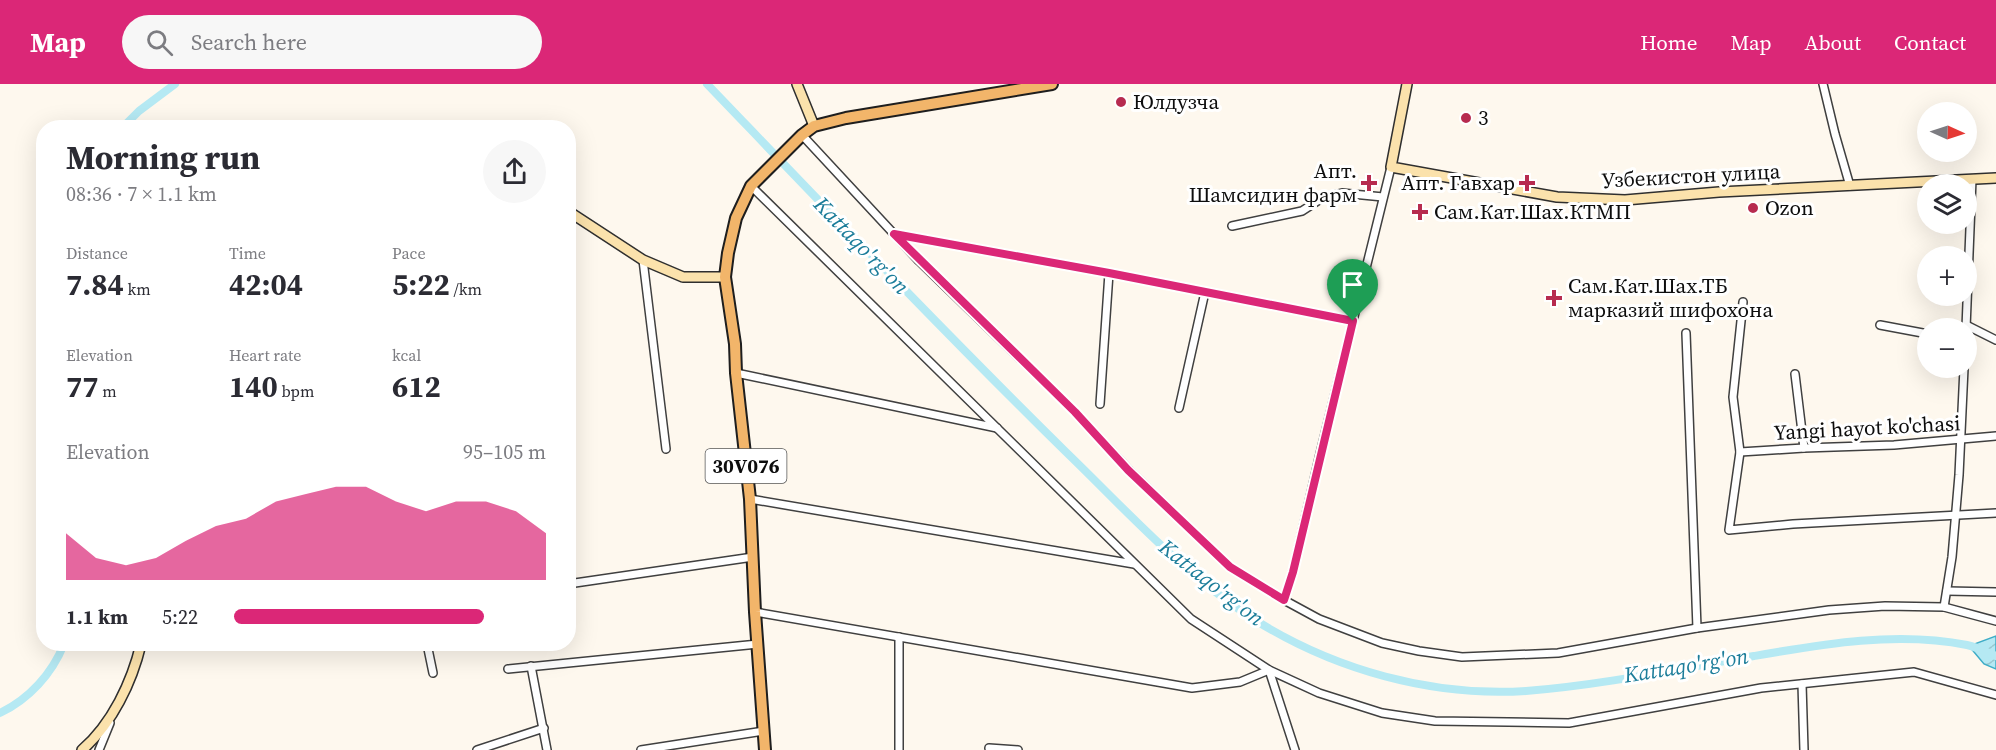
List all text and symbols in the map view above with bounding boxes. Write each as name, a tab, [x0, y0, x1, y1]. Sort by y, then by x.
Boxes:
search box	[122, 15, 542, 69]
text: Map	[30, 23, 86, 61]
icon: search	[143, 26, 176, 59]
text: Search here	[191, 27, 307, 57]
text: Home	[1640, 28, 1698, 57]
text: Map	[1731, 28, 1772, 57]
text: About	[1805, 28, 1861, 57]
text: Contact	[1894, 28, 1966, 57]
place label: Юлдузча	[1133, 87, 1219, 116]
marker: Юлдузча	[1114, 95, 1128, 109]
north arrow	[1917, 102, 1977, 162]
map controls	[1917, 102, 1977, 378]
place label: 3	[1478, 103, 1489, 132]
marker: 3	[1459, 111, 1473, 125]
text: Morning run	[66, 135, 260, 180]
button: share	[483, 140, 546, 203]
place label: Апт. Шамсидин фарм	[1189, 156, 1357, 209]
street label: Узбекистон улица	[1601, 156, 1781, 195]
place label: Апт. Гавхар	[1401, 168, 1515, 197]
button: layers	[1917, 174, 1977, 234]
marker: Апт. Шамсидин фарм	[1362, 176, 1376, 190]
marker: Апт. Гавхар	[1520, 176, 1534, 190]
text: 08:36 · 7 × 1.1 km	[66, 180, 217, 208]
water label: Kattaqo'rg'on	[807, 189, 917, 301]
place label: Ozon	[1765, 193, 1814, 222]
place label: Сам.Кат.Шах.КТМП	[1434, 197, 1631, 226]
marker: Ozon	[1746, 201, 1760, 215]
marker: Сам.Кат.Шах.КТМП	[1411, 203, 1429, 221]
text: Distance	[66, 242, 128, 264]
text: Time	[229, 242, 266, 264]
text: Pace	[392, 242, 426, 264]
button: +	[1917, 246, 1977, 306]
pin	[1327, 259, 1378, 321]
text: 7.84	[66, 264, 124, 305]
text: 42:04	[229, 264, 303, 305]
text: 5:22	[392, 264, 450, 305]
icon: arrive	[1336, 268, 1369, 301]
place label: Сам.Кат.Шах.ТБ марказий шифохона	[1568, 271, 1773, 324]
text: km	[124, 278, 151, 300]
text: /km	[450, 278, 482, 300]
marker: Сам.Кат.Шах.ТБ марказий шифохона	[1545, 289, 1563, 307]
button: −	[1917, 318, 1977, 378]
text: Elevation	[66, 344, 133, 366]
text: Heart rate	[229, 344, 301, 366]
text: kcal	[392, 344, 421, 366]
text: 77	[66, 366, 99, 407]
text: 140	[229, 366, 278, 407]
text: 612	[392, 366, 441, 407]
text: m	[99, 380, 117, 402]
text: bpm	[278, 380, 314, 402]
street label: Yangi hayot ko'chasi	[1773, 408, 1961, 447]
text: Elevation	[66, 438, 150, 466]
text: 95–105 m	[463, 438, 546, 466]
road number: 30V076	[706, 449, 786, 483]
water label: Kattaqo'rg'on	[1152, 531, 1271, 633]
text: 1.1 km	[66, 603, 128, 631]
text: 5:22	[162, 603, 198, 631]
water label: Kattaqo'rg'on	[1621, 640, 1751, 690]

